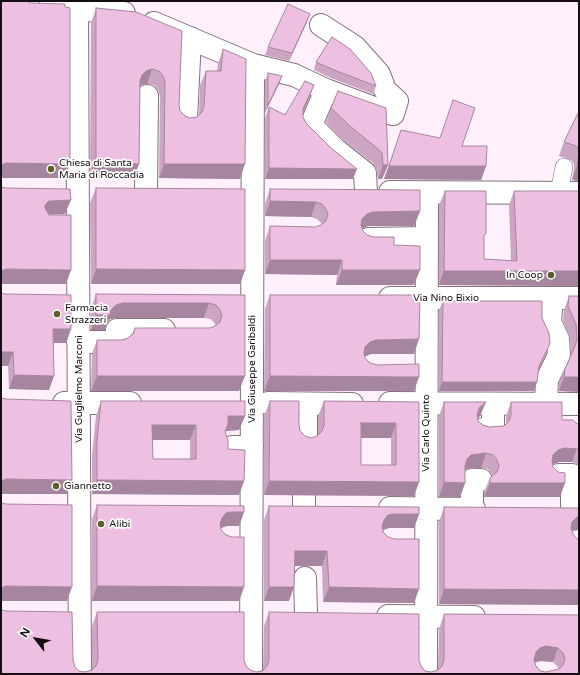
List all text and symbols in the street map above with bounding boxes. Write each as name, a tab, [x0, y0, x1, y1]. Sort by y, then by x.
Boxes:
place label: Chiesa di Santa Maria di Roccadia	[59, 157, 144, 180]
marker: Chiesa di Santa Maria di Roccadia	[46, 164, 56, 174]
place label: In Coop	[506, 269, 543, 281]
marker: In Coop	[546, 270, 556, 280]
street label: Via Nino Bixio	[413, 292, 479, 304]
place label: Farmacia Strazzeri	[65, 302, 108, 326]
marker: Farmacia Strazzeri	[52, 309, 62, 319]
street label: Via Giuseppe Garibaldi	[246, 315, 258, 423]
street label: Via Guglielmo Marconi	[73, 335, 85, 443]
street label: Via Carlo Quinto	[420, 394, 432, 472]
place label: Giannetto	[64, 480, 111, 492]
marker: Giannetto	[51, 481, 61, 491]
place label: Alibi	[109, 518, 130, 530]
marker: Alibi	[96, 519, 106, 529]
north arrow	[16, 619, 56, 659]
text: N	[17, 625, 33, 640]

